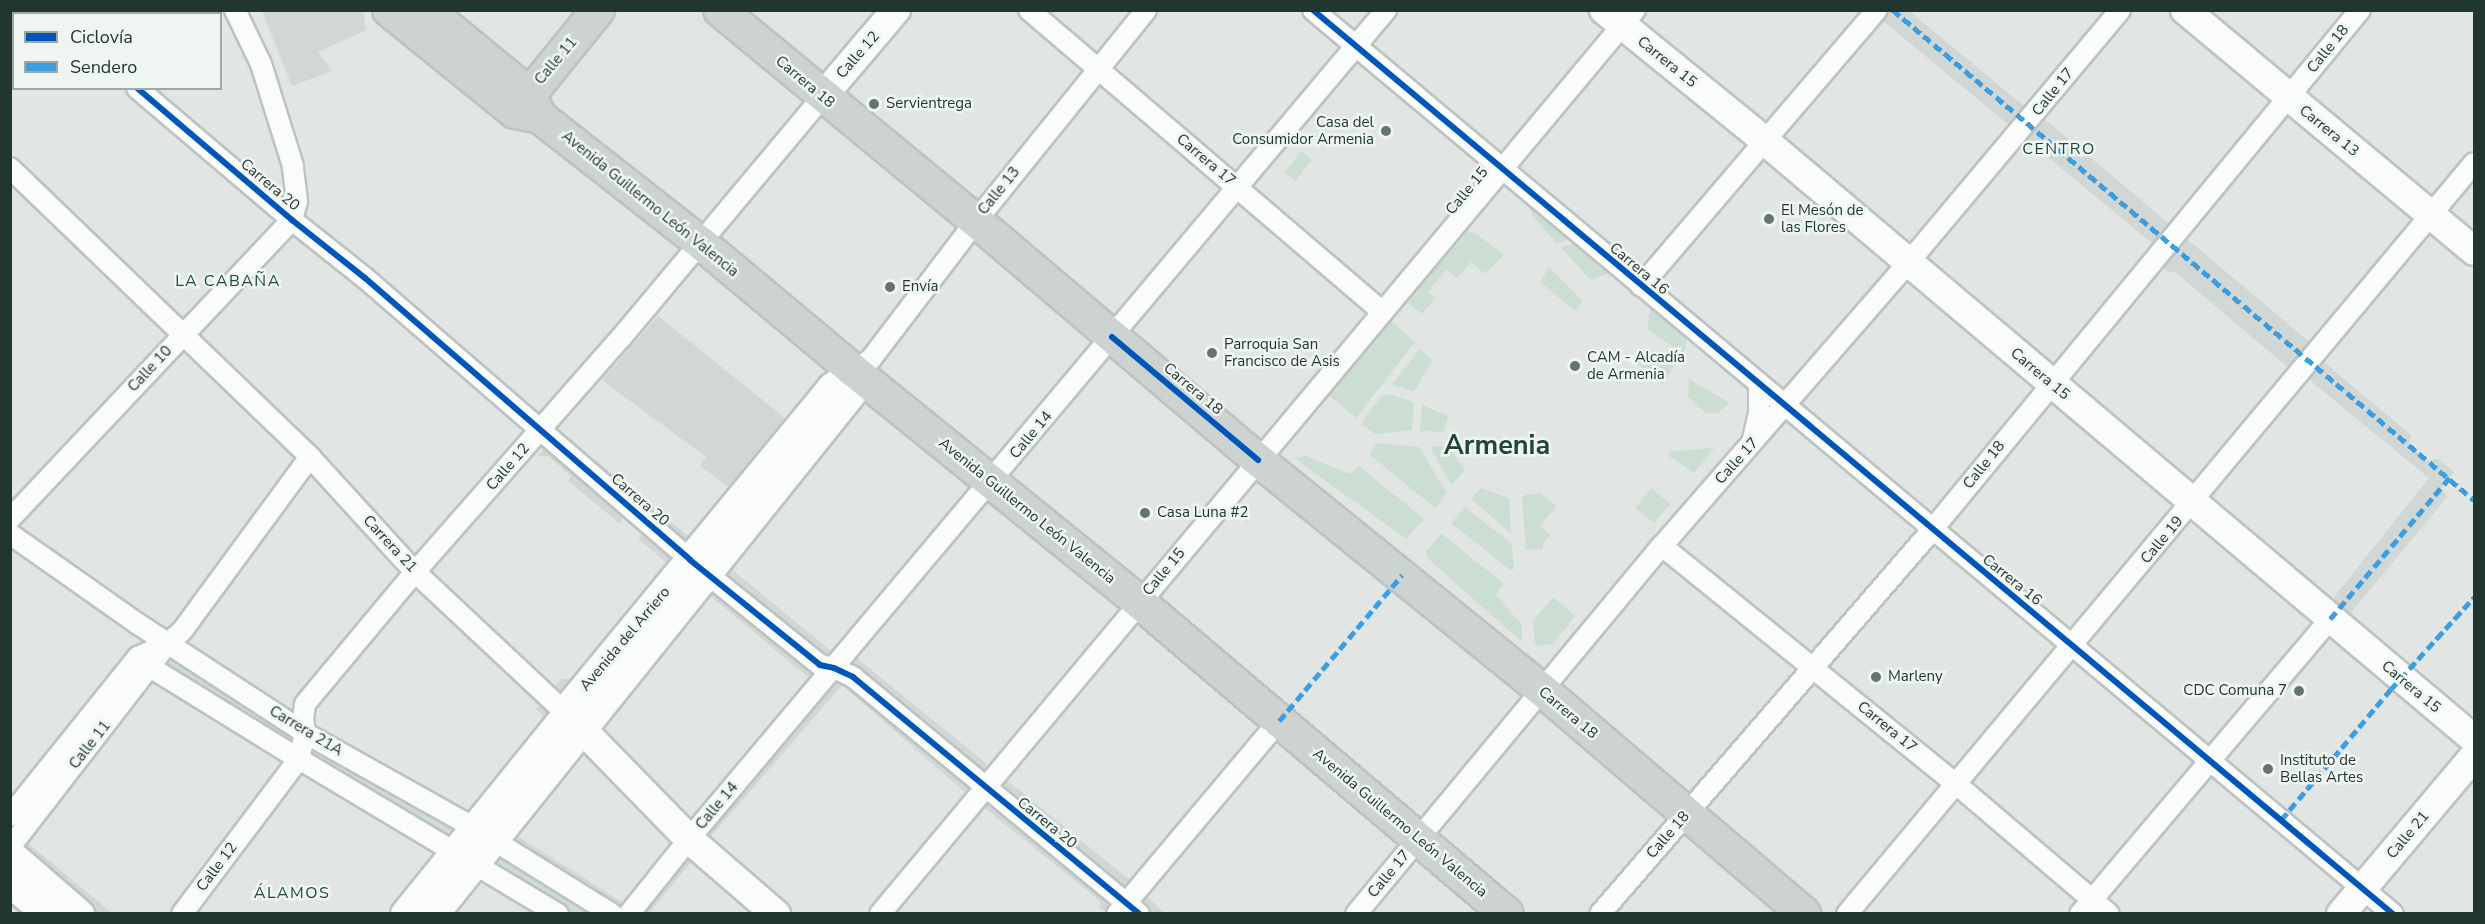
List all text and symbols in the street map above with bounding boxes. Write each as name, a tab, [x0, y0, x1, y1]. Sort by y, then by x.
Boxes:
legend	[12, 12, 222, 90]
street label: Calle 18	[2303, 21, 2353, 77]
text: Ciclovía	[70, 25, 133, 49]
street label: Calle 12	[833, 28, 883, 82]
street label: Carrera 15	[1634, 33, 1700, 91]
street label: Calle 11	[531, 34, 581, 88]
street label: Carrera 18	[772, 52, 838, 112]
text: Sendero	[70, 55, 137, 79]
street label: Calle 17	[2028, 64, 2078, 120]
place label: Servientrega	[886, 95, 972, 113]
marker: Servientrega	[867, 97, 881, 111]
street label: Carrera 13	[2296, 102, 2362, 160]
place label: Casa del Consumidor Armenia	[1232, 113, 1374, 148]
marker: Casa del Consumidor Armenia	[1379, 124, 1393, 138]
street label: Avenida Guillermo León Valencia	[558, 127, 742, 281]
street label: Carrera 17	[1173, 130, 1239, 190]
district label: CENTRO	[2022, 139, 2096, 159]
street label: Carrera 20	[237, 155, 303, 215]
street label: Calle 13	[974, 163, 1024, 219]
street label: Calle 15	[1442, 164, 1492, 218]
place label: El Mesón de las Flores	[1781, 201, 1863, 236]
marker: El Mesón de las Flores	[1762, 212, 1776, 226]
street label: Carrera 16	[1606, 239, 1672, 299]
district label: LA CABAÑA	[175, 271, 281, 291]
place label: Envía	[902, 278, 938, 296]
marker: Envía	[883, 280, 897, 294]
place label: Parroquia San Francisco de Asis	[1224, 335, 1340, 370]
street label: Calle 10	[124, 342, 176, 396]
street label: Carrera 15	[2007, 344, 2073, 404]
marker: Parroquia San Francisco de Asis	[1205, 346, 1219, 360]
place label: CAM - Alcadía de Armenia	[1587, 348, 1685, 383]
street label: Carrera 18	[1160, 359, 1226, 419]
marker: CAM - Alcadía de Armenia	[1568, 359, 1582, 373]
street label: Calle 14	[1006, 408, 1056, 462]
district label: Armenia	[1444, 430, 1550, 462]
street label: Avenida Guillermo León Valencia	[935, 434, 1119, 588]
street label: Calle 17	[1711, 434, 1763, 488]
street label: Calle 18	[1959, 437, 2009, 493]
street label: Calle 12	[483, 440, 533, 494]
street label: Carrera 20	[607, 470, 673, 530]
place label: Casa Luna #2	[1157, 504, 1249, 522]
marker: Casa Luna #2	[1138, 506, 1152, 520]
street label: Carrera 21	[359, 512, 421, 576]
street label: Calle 19	[2137, 513, 2187, 567]
street label: Calle 15	[1139, 545, 1189, 599]
street label: Carrera 16	[1979, 551, 2045, 609]
street label: Avenida del Arriero	[576, 583, 674, 695]
street label: Carrera 15	[2378, 657, 2444, 717]
place label: Marleny	[1888, 668, 1943, 686]
marker: Marleny	[1869, 670, 1883, 684]
place label: CDC Comuna 7	[2183, 682, 2287, 700]
street label: Carrera 18	[1535, 683, 1601, 743]
marker: CDC Comuna 7	[2292, 684, 2306, 698]
street label: Carrera 17	[1854, 698, 1920, 756]
street label: Carrera 21A	[266, 702, 346, 760]
street label: Calle 11	[66, 717, 114, 773]
street label: Avenida Guillermo León Valencia	[1309, 745, 1491, 901]
place label: Instituto de Bellas Artes	[2280, 751, 2363, 786]
marker: Instituto de Bellas Artes	[2261, 762, 2275, 776]
street label: Calle 14	[692, 779, 742, 833]
street label: Carrera 20	[1014, 794, 1080, 852]
street label: Calle 18	[1643, 808, 1693, 862]
street label: Calle 21	[2383, 808, 2433, 862]
street label: Calle 12	[193, 839, 241, 895]
street label: Calle 17	[1364, 847, 1414, 901]
district label: ÁLAMOS	[254, 883, 330, 903]

